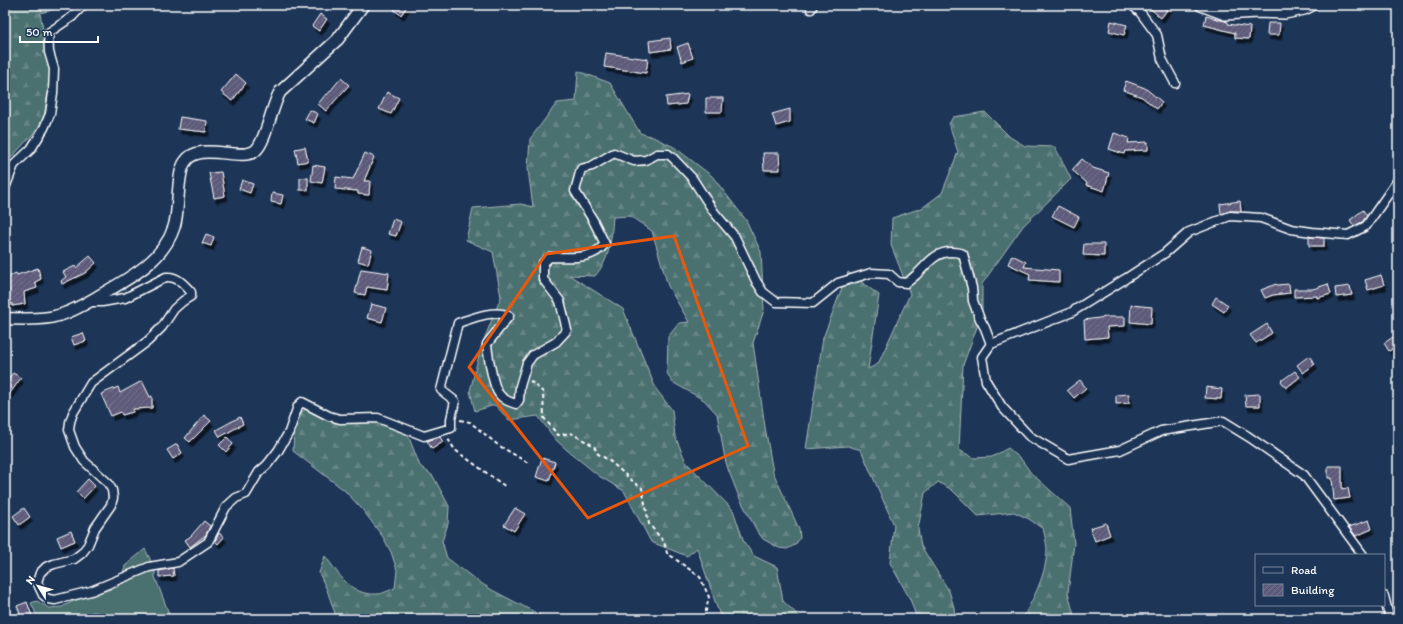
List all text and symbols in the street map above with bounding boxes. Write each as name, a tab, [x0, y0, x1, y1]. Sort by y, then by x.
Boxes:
scale bar	[20, 18, 98, 44]
text: 50 m	[26, 25, 52, 39]
legend	[1255, 554, 1385, 606]
text: Road	[1291, 563, 1317, 577]
north arrow	[18, 566, 58, 606]
text: N	[23, 573, 38, 587]
text: Building	[1291, 583, 1335, 597]

